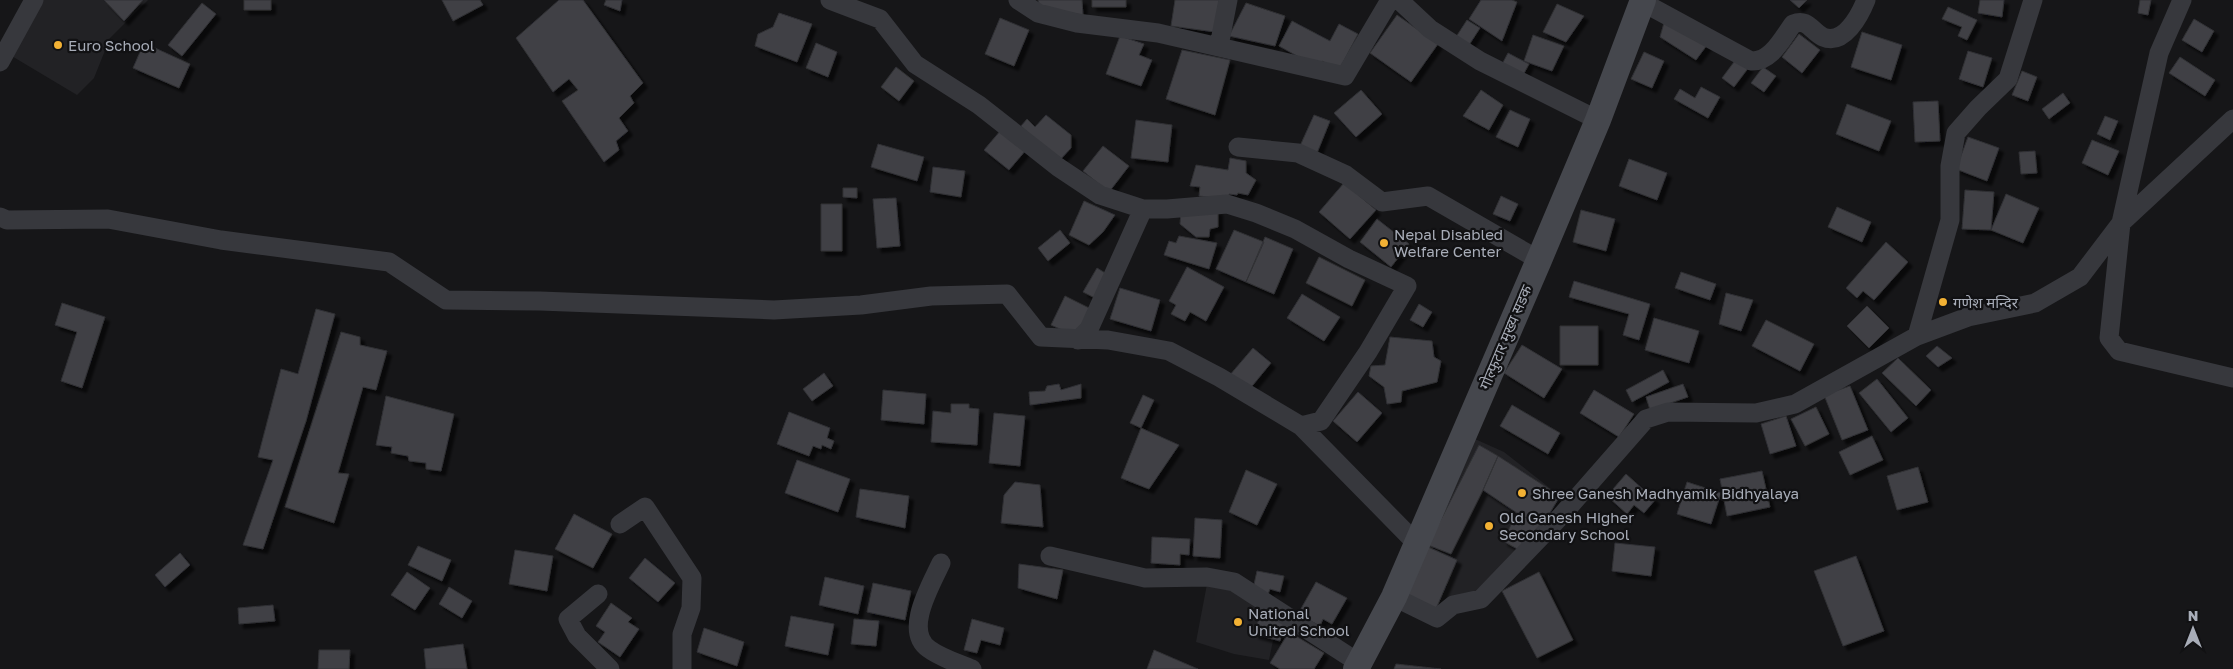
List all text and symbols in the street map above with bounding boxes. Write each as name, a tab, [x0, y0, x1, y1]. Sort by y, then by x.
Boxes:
place label: Euro School	[68, 36, 155, 54]
marker: Euro School	[52, 39, 64, 51]
place label: Nepal Disabled Welfare Center	[1394, 225, 1503, 260]
marker: Nepal Disabled Welfare Center	[1378, 237, 1390, 249]
street label: गोल्फुटार मुख्य सडक	[1475, 282, 1537, 393]
place label: गणेश मन्दिर	[1953, 293, 2019, 311]
marker: गणेश मन्दिर	[1937, 296, 1949, 308]
place label: Shree Ganesh Madhyamik Bidhyalaya	[1532, 484, 1799, 502]
marker: Shree Ganesh Madhyamik Bidhyalaya	[1516, 487, 1528, 499]
place label: Old Ganesh Higher Secondary School	[1499, 508, 1634, 543]
marker: Old Ganesh Higher Secondary School	[1483, 520, 1495, 532]
place label: National United School	[1248, 604, 1350, 639]
north arrow	[2168, 604, 2218, 654]
text: N	[2188, 607, 2198, 624]
marker: National United School	[1232, 616, 1244, 628]

